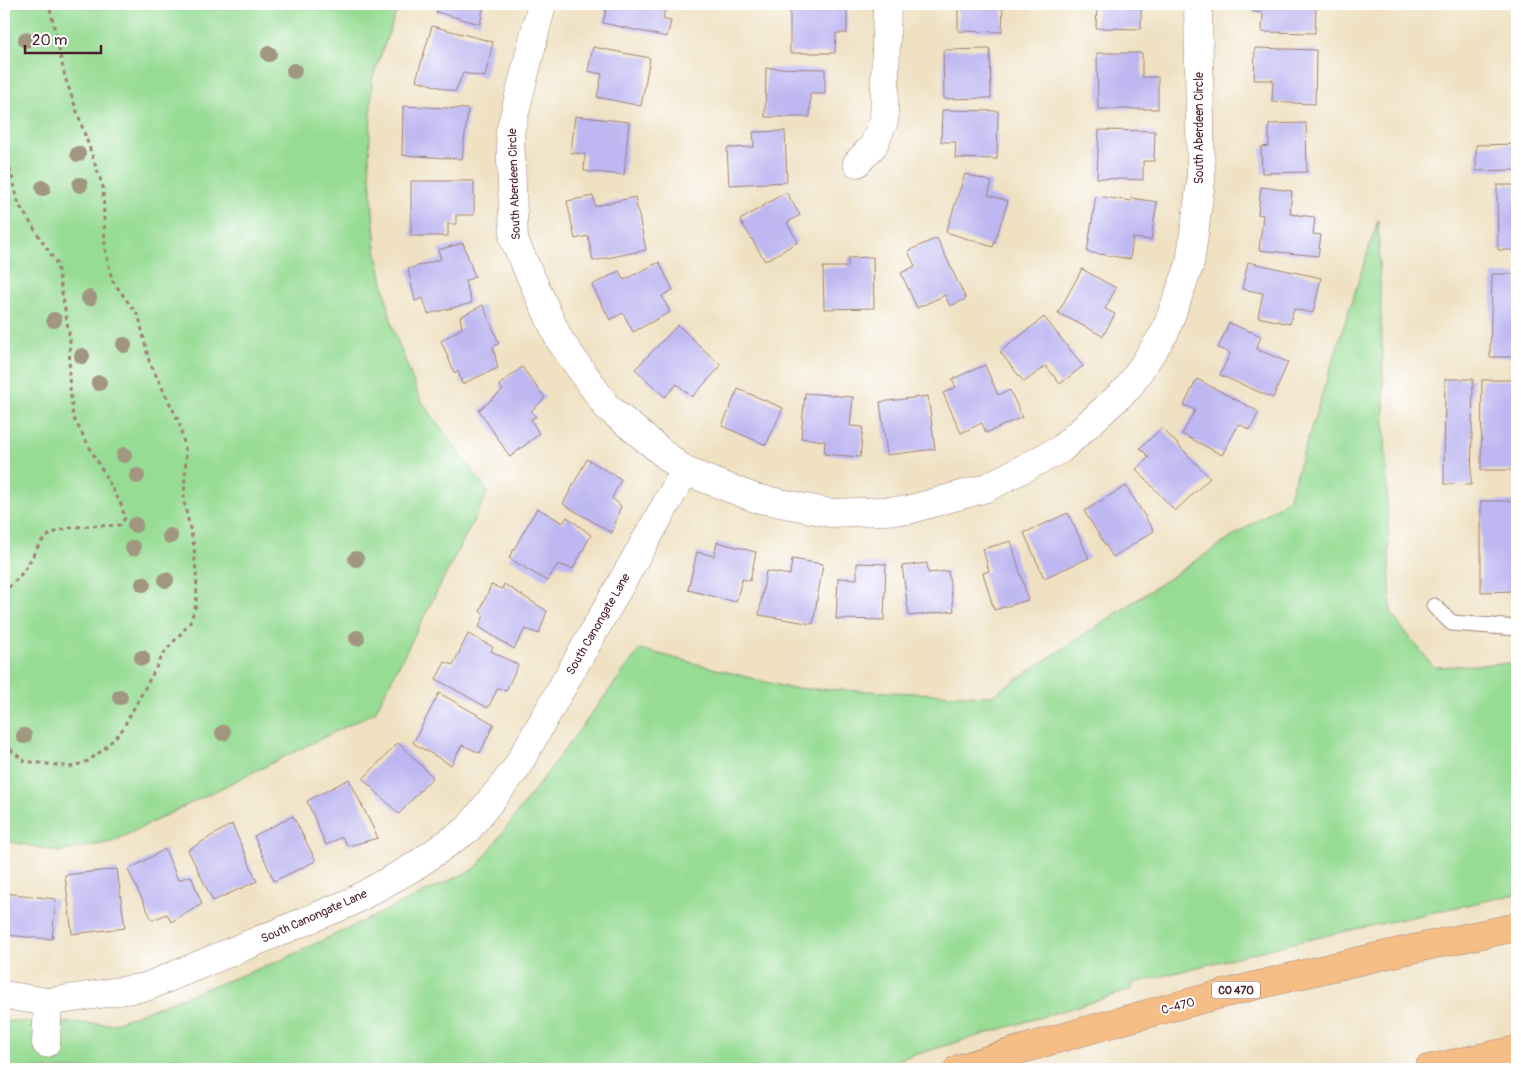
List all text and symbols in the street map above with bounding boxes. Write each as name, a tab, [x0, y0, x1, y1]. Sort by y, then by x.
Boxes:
scale bar	[25, 22, 101, 54]
text: 20 m	[32, 31, 67, 50]
street label: South Aberdeen Circle	[1192, 72, 1207, 184]
street label: South Aberdeen Circle	[505, 128, 524, 240]
street label: South Canongate Lane	[563, 571, 634, 678]
street label: South Canongate Lane	[259, 886, 370, 947]
road number: CO 470	[1212, 982, 1260, 998]
street label: C-470	[1160, 995, 1197, 1018]

